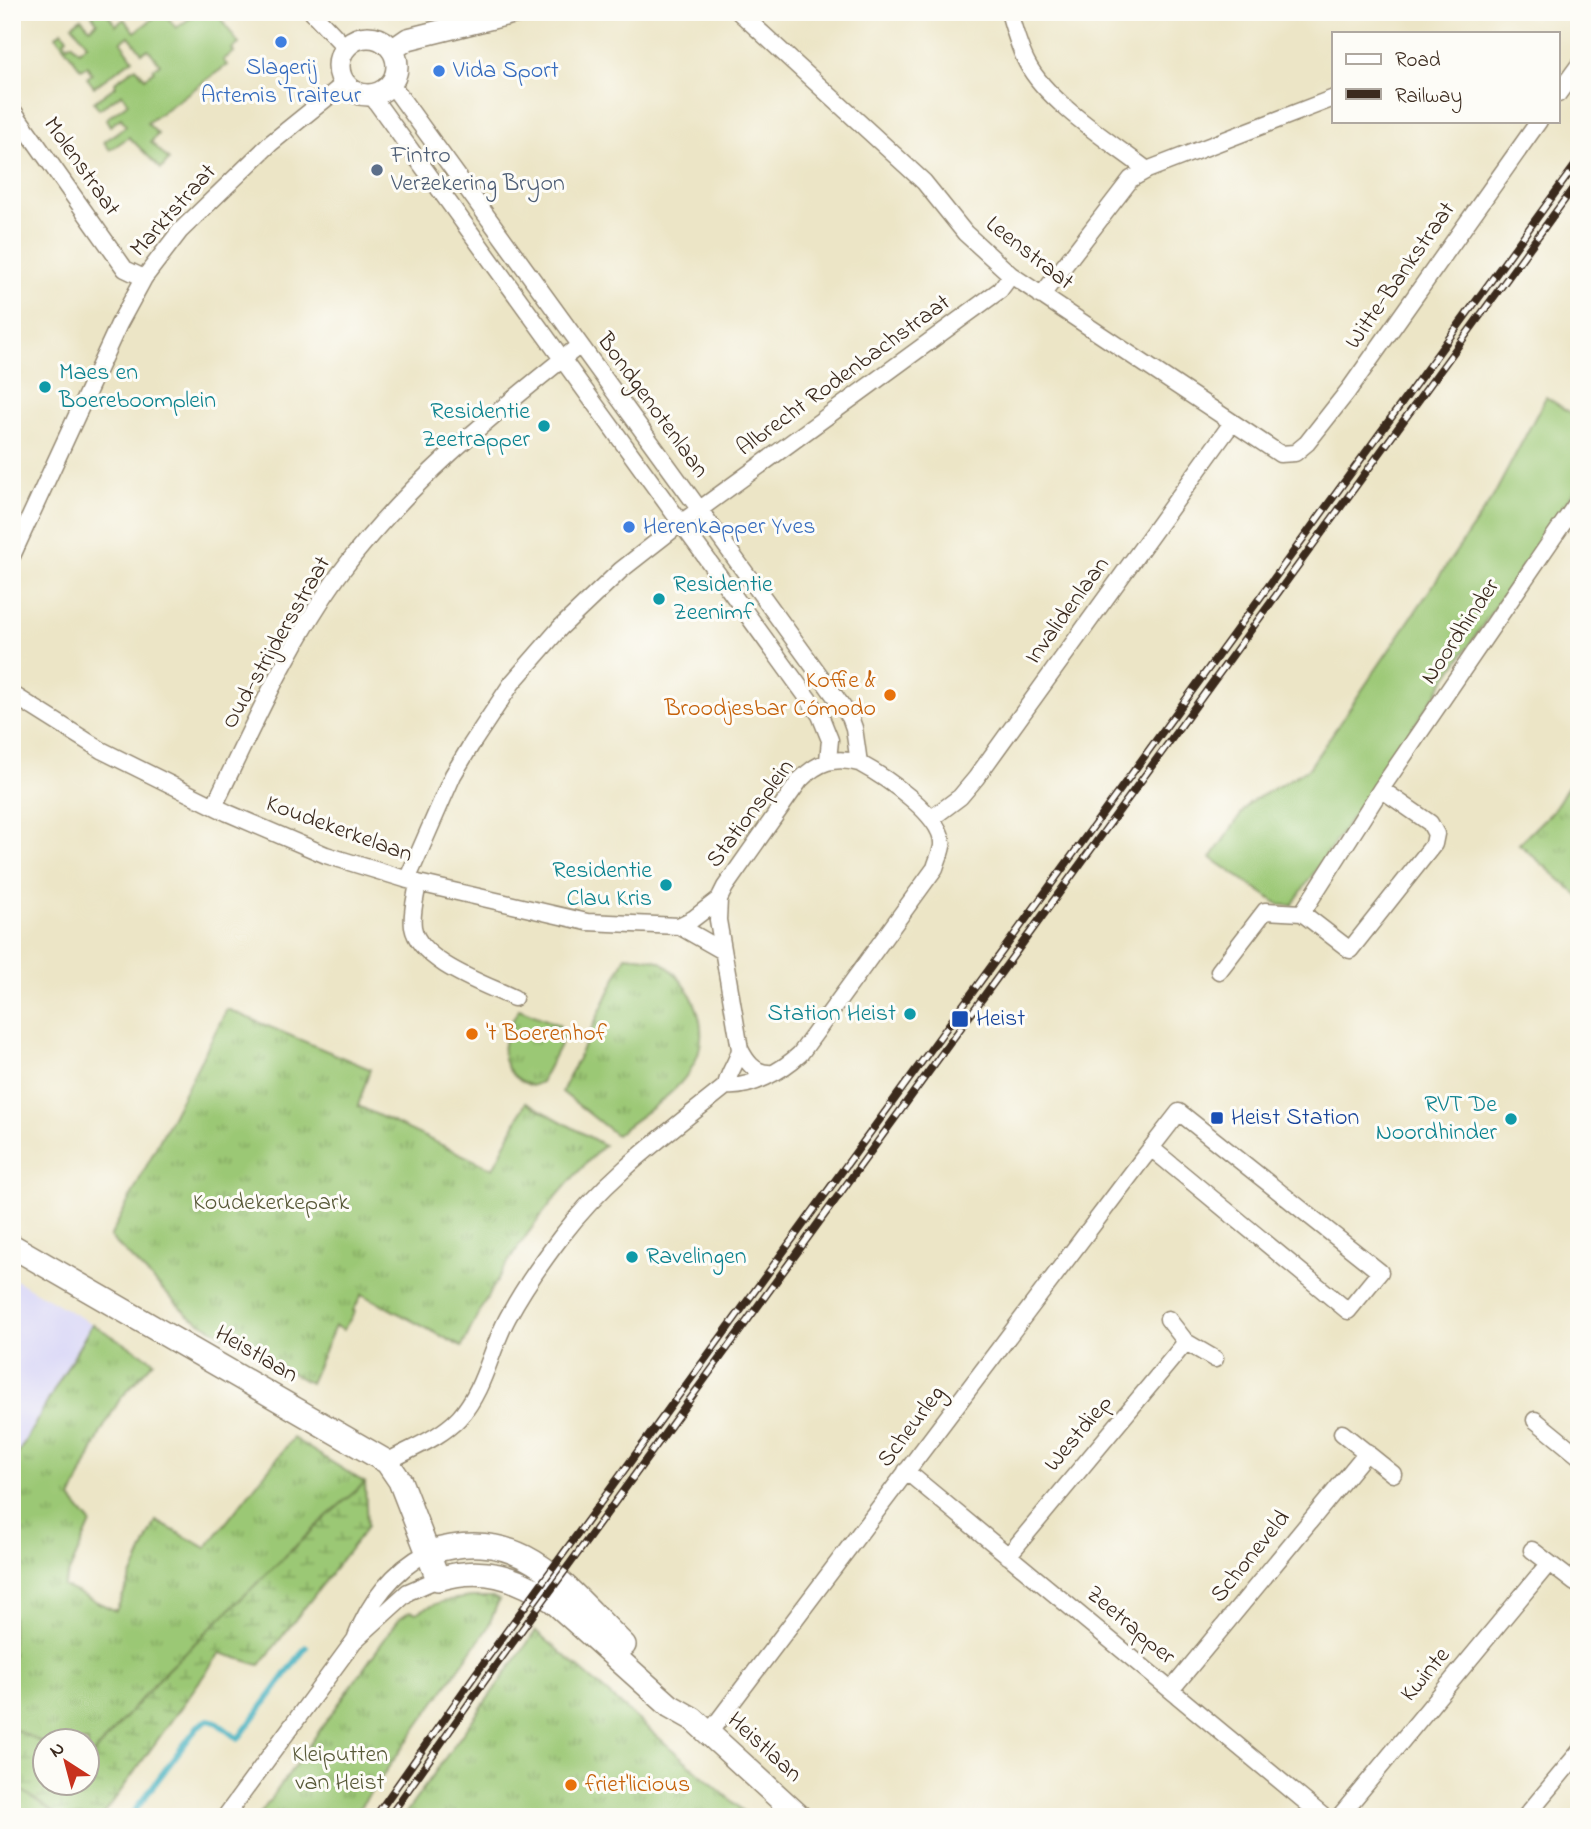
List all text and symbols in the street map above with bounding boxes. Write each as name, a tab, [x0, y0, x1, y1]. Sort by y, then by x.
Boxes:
legend	[1332, 32, 1560, 122]
marker: Slagerij Artemis Traiteur	[273, 34, 289, 50]
text: Road	[1395, 46, 1441, 76]
place label: Slagerij Artemis Traiteur	[201, 51, 362, 114]
place label: Vida Sport	[452, 54, 559, 89]
marker: Vida Sport	[431, 63, 447, 79]
text: Railway	[1395, 82, 1462, 114]
street label: Molenstraat	[34, 110, 128, 224]
place label: Fintro Verzekering Bryon	[390, 139, 565, 203]
street label: Marktstraat	[122, 156, 226, 266]
marker: Fintro Verzekering Bryon	[369, 162, 385, 178]
street label: Witte-Bankstraat	[1337, 195, 1465, 357]
street label: Leenstraat	[977, 208, 1081, 300]
street label: Albrecht Rodenbachstraat	[730, 286, 958, 466]
street label: Bondgenotenlaan	[587, 325, 717, 486]
place label: Maes en Boereboomplein	[58, 356, 216, 419]
marker: Maes en Boereboomplein	[37, 379, 53, 395]
place label: Residentie Zeetrapper	[422, 395, 531, 458]
marker: Residentie Zeetrapper	[536, 418, 552, 434]
place label: Herenkapper Yves	[643, 510, 815, 545]
marker: Herenkapper Yves	[621, 519, 637, 535]
street label: Oud-strijdersstraat	[213, 550, 341, 736]
street label: Invalidenlaan	[1017, 550, 1119, 672]
place label: Residentie Zeenimf	[673, 568, 773, 631]
street label: Noordhinder	[1413, 571, 1510, 692]
marker: Residentie Zeenimf	[651, 591, 667, 607]
place label: Koffie & Broodjesbar Cómodo	[663, 664, 876, 727]
marker: Koffie & Broodjesbar Cómodo	[882, 687, 898, 703]
street label: Stationsplein	[698, 752, 804, 876]
street label: Koudekerkelaan	[261, 787, 417, 873]
place label: Residentie Clau Kris	[552, 854, 652, 917]
marker: Residentie Clau Kris	[658, 877, 674, 893]
place label: Station Heist	[768, 997, 896, 1032]
place label: Heist	[976, 1002, 1025, 1037]
marker: Station Heist	[902, 1006, 918, 1022]
marker: Heist	[950, 1009, 970, 1029]
place label: 't Boerenhof	[486, 1017, 608, 1052]
marker: 't Boerenhof	[464, 1026, 480, 1042]
place label: RVT De Noordhinder	[1376, 1088, 1498, 1151]
place label: Heist Station	[1231, 1101, 1359, 1136]
marker: Heist Station	[1209, 1110, 1225, 1126]
marker: RVT De Noordhinder	[1503, 1111, 1519, 1127]
park label: Koudekerkepark	[193, 1186, 349, 1221]
place label: Ravelingen	[646, 1240, 747, 1275]
marker: Ravelingen	[624, 1249, 640, 1265]
street label: Heistlaan	[208, 1317, 304, 1393]
street label: Scheurleg	[869, 1379, 955, 1475]
street label: Westdiep	[1036, 1388, 1122, 1480]
street label: Schoneveld	[1203, 1503, 1300, 1611]
street label: Zeetrapper	[1077, 1578, 1183, 1674]
street label: Kwinte	[1393, 1640, 1460, 1710]
street label: Heistlaan	[718, 1705, 810, 1791]
north arrow	[32, 1728, 102, 1798]
text: N	[44, 1735, 71, 1765]
park label: Kleiputten van Heist	[292, 1738, 388, 1801]
place label: friet'licious	[585, 1768, 690, 1803]
marker: friet'licious	[563, 1777, 579, 1793]

